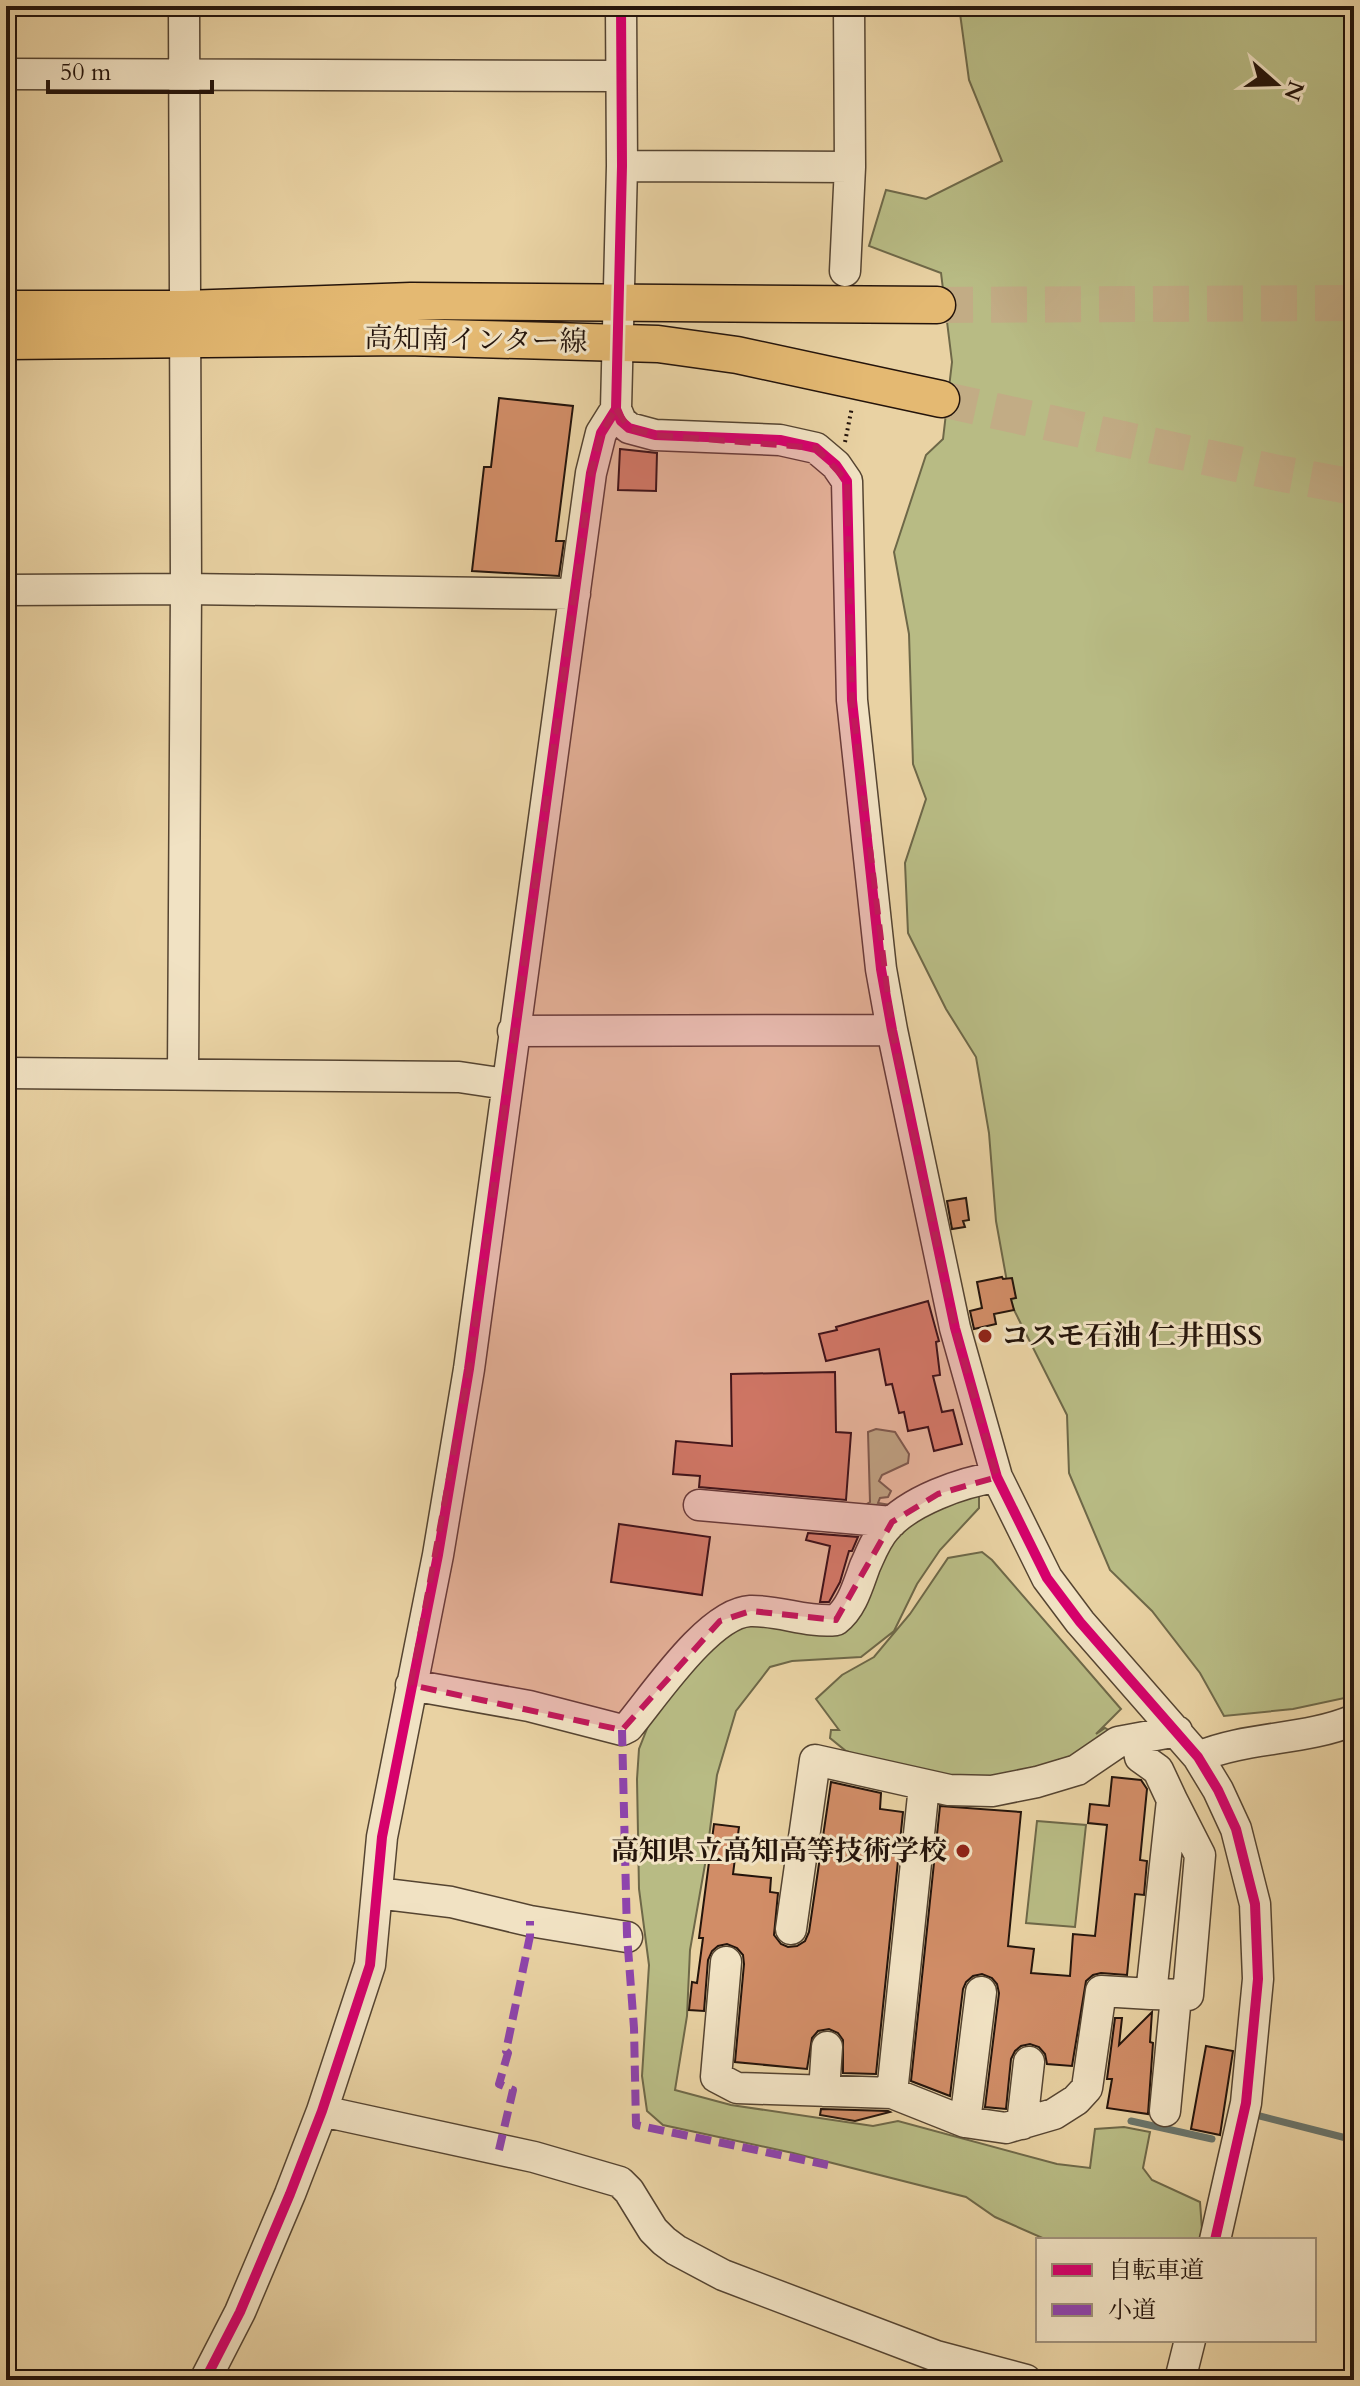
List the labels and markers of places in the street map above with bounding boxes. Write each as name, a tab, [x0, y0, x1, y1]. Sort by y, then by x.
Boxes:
place label: コスモ石油 仁井田SS	[1001, 1317, 1262, 1355]
marker: コスモ石油 仁井田SS	[976, 1327, 994, 1345]
place label: 高知県立高知高等技術学校	[611, 1832, 947, 1870]
marker: 高知県立高知高等技術学校	[954, 1842, 972, 1860]

